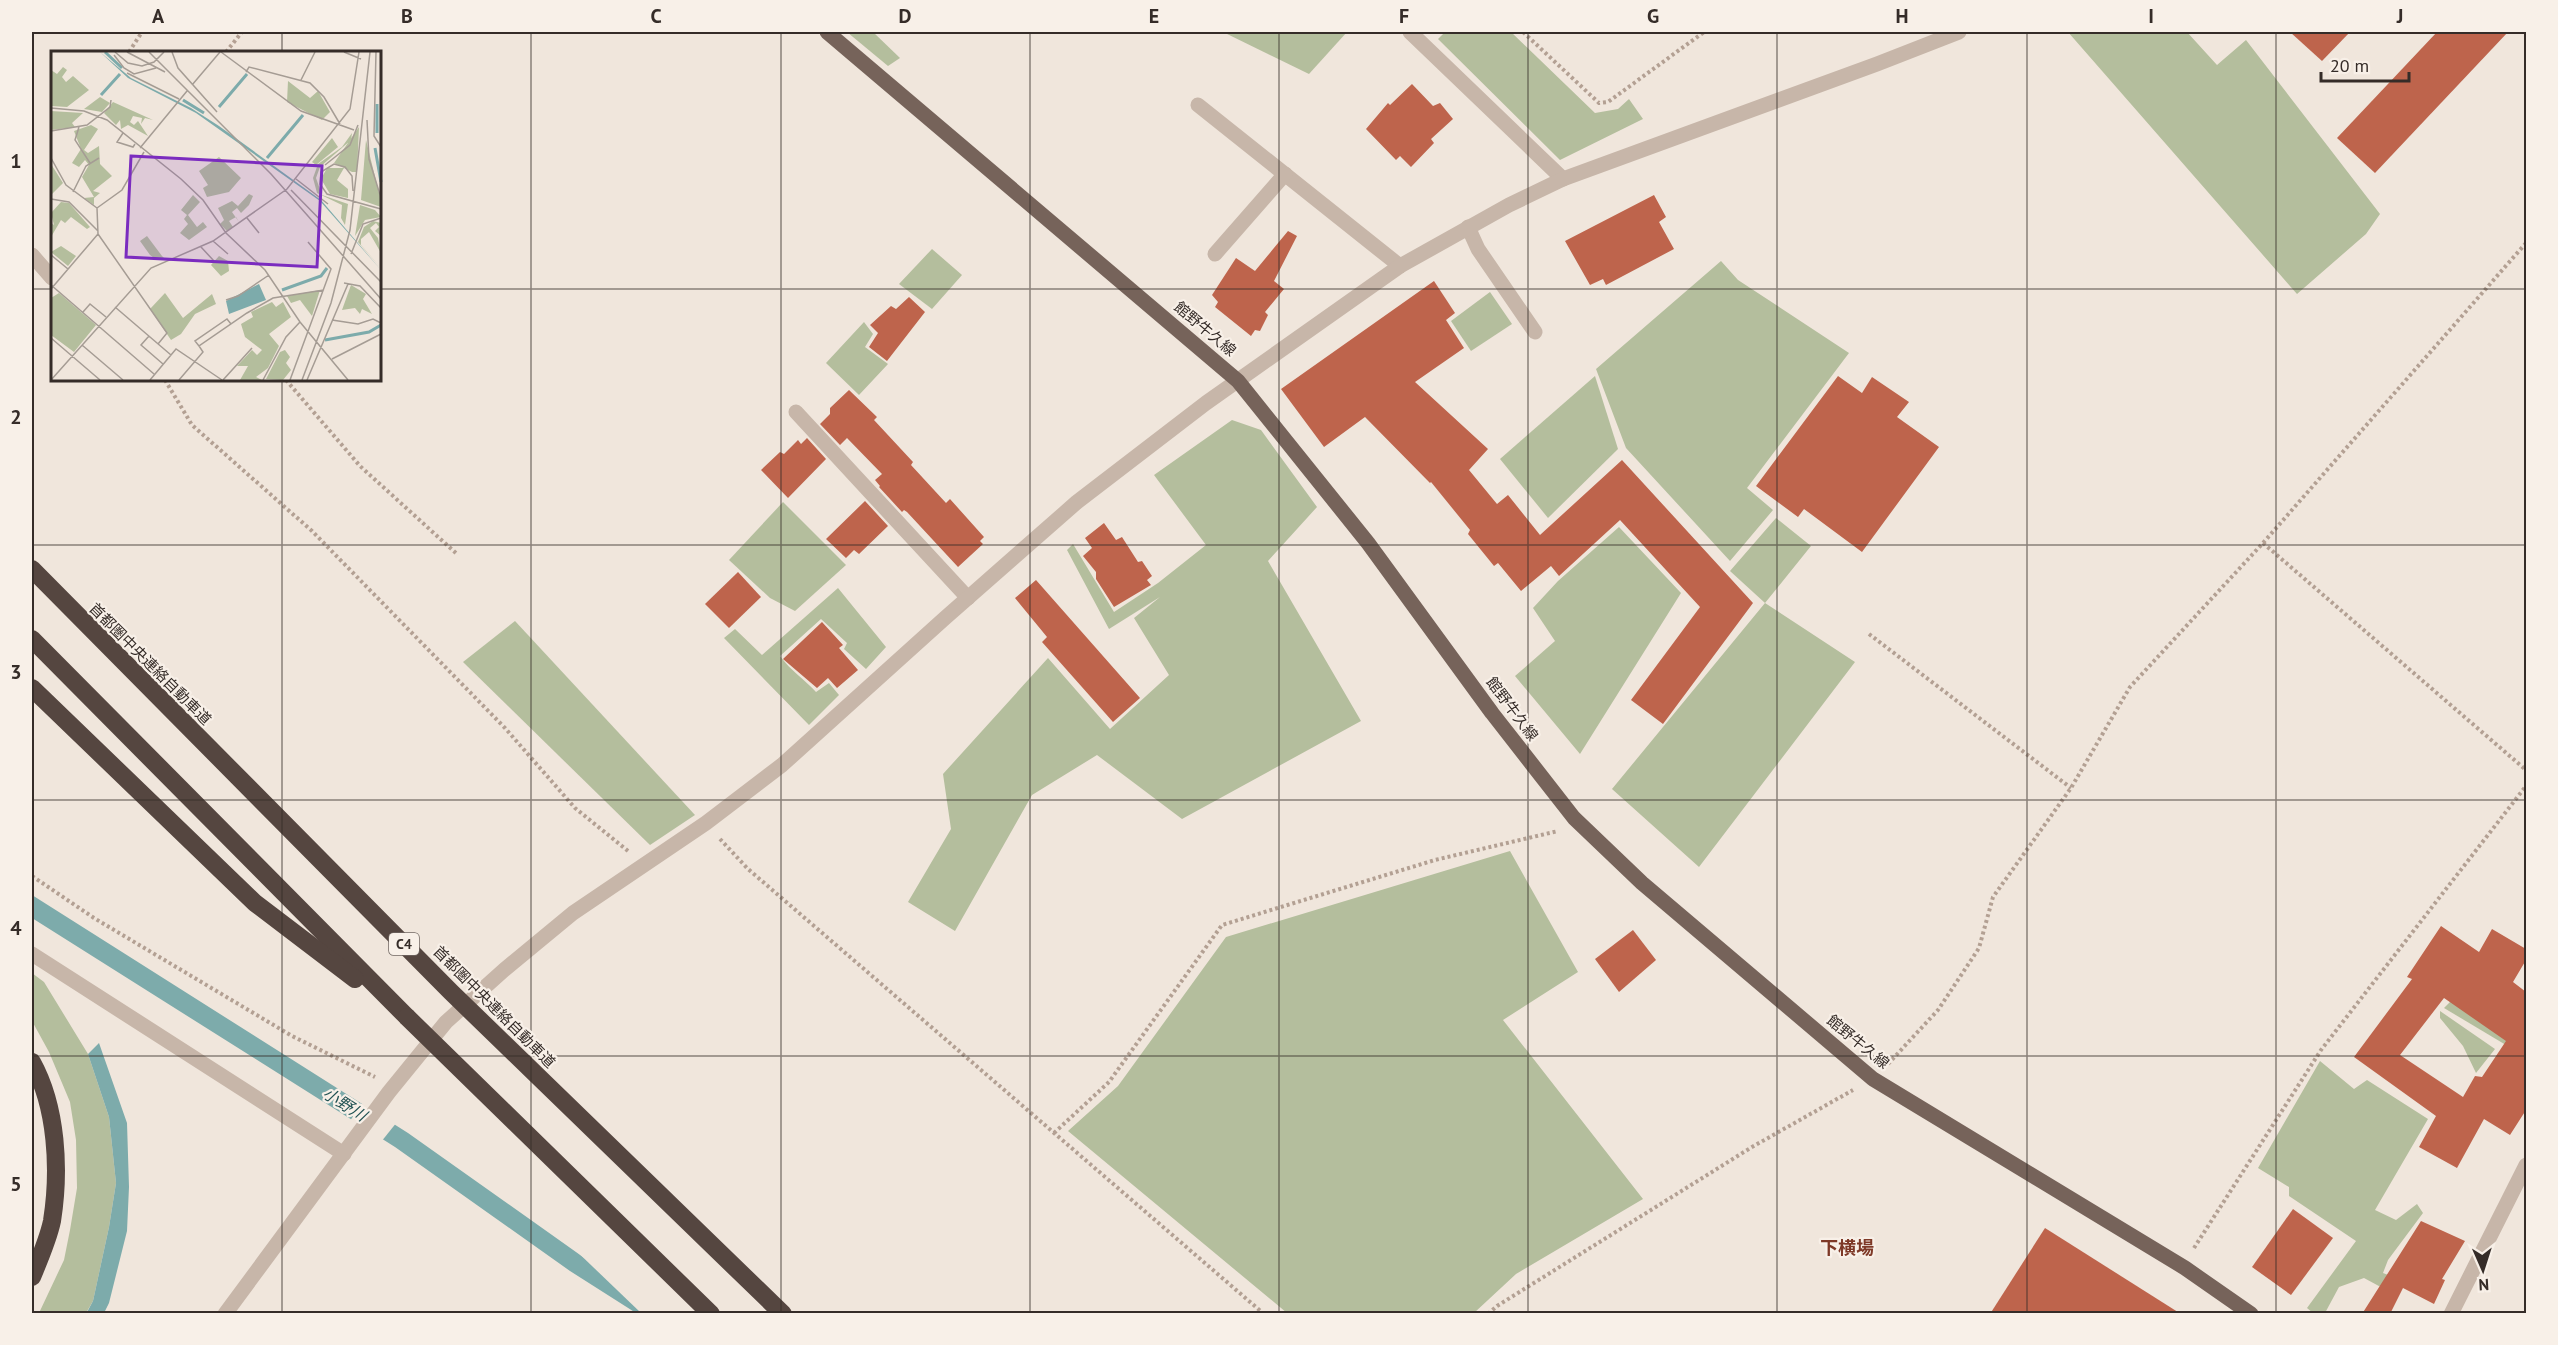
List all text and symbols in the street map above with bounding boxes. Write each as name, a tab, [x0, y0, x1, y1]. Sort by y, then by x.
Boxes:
text: A	[152, 3, 165, 29]
text: B	[401, 3, 413, 29]
text: C	[650, 3, 662, 29]
text: D	[899, 3, 912, 29]
text: E	[1149, 3, 1159, 29]
text: F	[1399, 3, 1409, 29]
text: G	[1647, 3, 1659, 29]
text: H	[1895, 3, 1909, 29]
text: I	[2148, 3, 2154, 29]
text: J	[2396, 3, 2403, 29]
scale bar	[2321, 45, 2410, 83]
inset map	[51, 51, 381, 381]
text: 20 m	[2330, 54, 2369, 77]
text: 1	[10, 148, 22, 174]
street label: 館野牛久線	[1170, 297, 1240, 360]
text: 2	[10, 404, 22, 430]
street label: 首都圏中央連絡自動車道	[85, 599, 215, 729]
text: 3	[10, 659, 22, 685]
street label: 館野牛久線	[1482, 673, 1543, 744]
text: 4	[10, 915, 22, 941]
road number: C4	[389, 933, 419, 955]
street label: 首都圏中央連絡自動車道	[429, 942, 559, 1072]
street label: 館野牛久線	[1823, 1011, 1893, 1073]
water label: 小野川	[319, 1083, 372, 1126]
text: 5	[10, 1171, 22, 1197]
district label: 下横場	[1820, 1236, 1874, 1259]
north arrow	[2453, 1240, 2513, 1300]
text: N	[2478, 1275, 2490, 1295]

